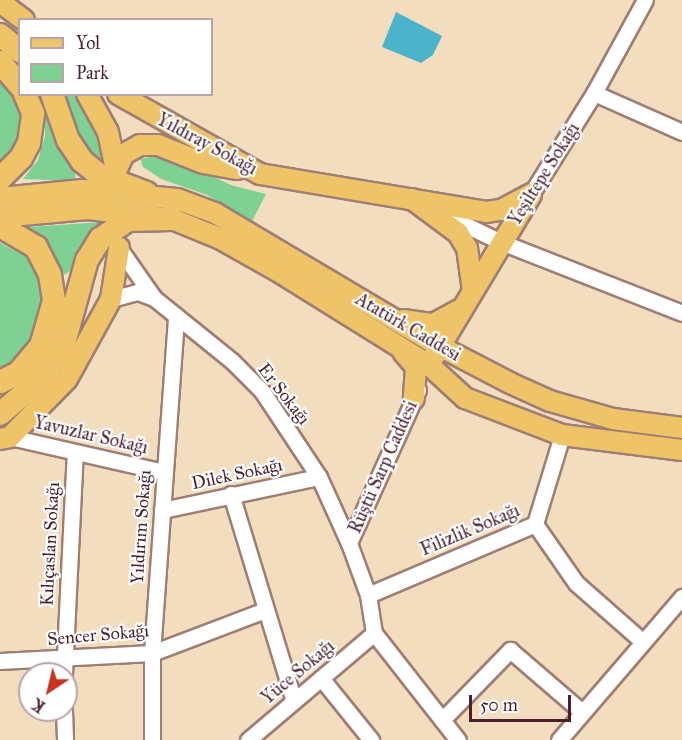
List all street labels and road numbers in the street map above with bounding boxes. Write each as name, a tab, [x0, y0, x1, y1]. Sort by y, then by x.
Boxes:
street label: Yıldıray Sokağı	[153, 109, 261, 179]
street label: Yeşiltepe Sokağı	[504, 119, 584, 229]
street label: Atatürk Caddesi	[352, 288, 464, 366]
street label: Er Sokağı	[253, 359, 315, 429]
street label: Rüştü Sarp Caddesi	[344, 397, 422, 537]
street label: Yavuzlar Sokağı	[32, 411, 150, 459]
street label: Dilek Sokağı	[190, 454, 284, 494]
street label: Yıldırım Sokağı	[126, 469, 156, 585]
street label: Kılıçaslan Sokağı	[36, 481, 64, 607]
street label: Filizlik Sokağı	[417, 499, 523, 561]
street label: Sencer Sokağı	[46, 620, 150, 650]
street label: Yüce Sokağı	[257, 635, 339, 709]

